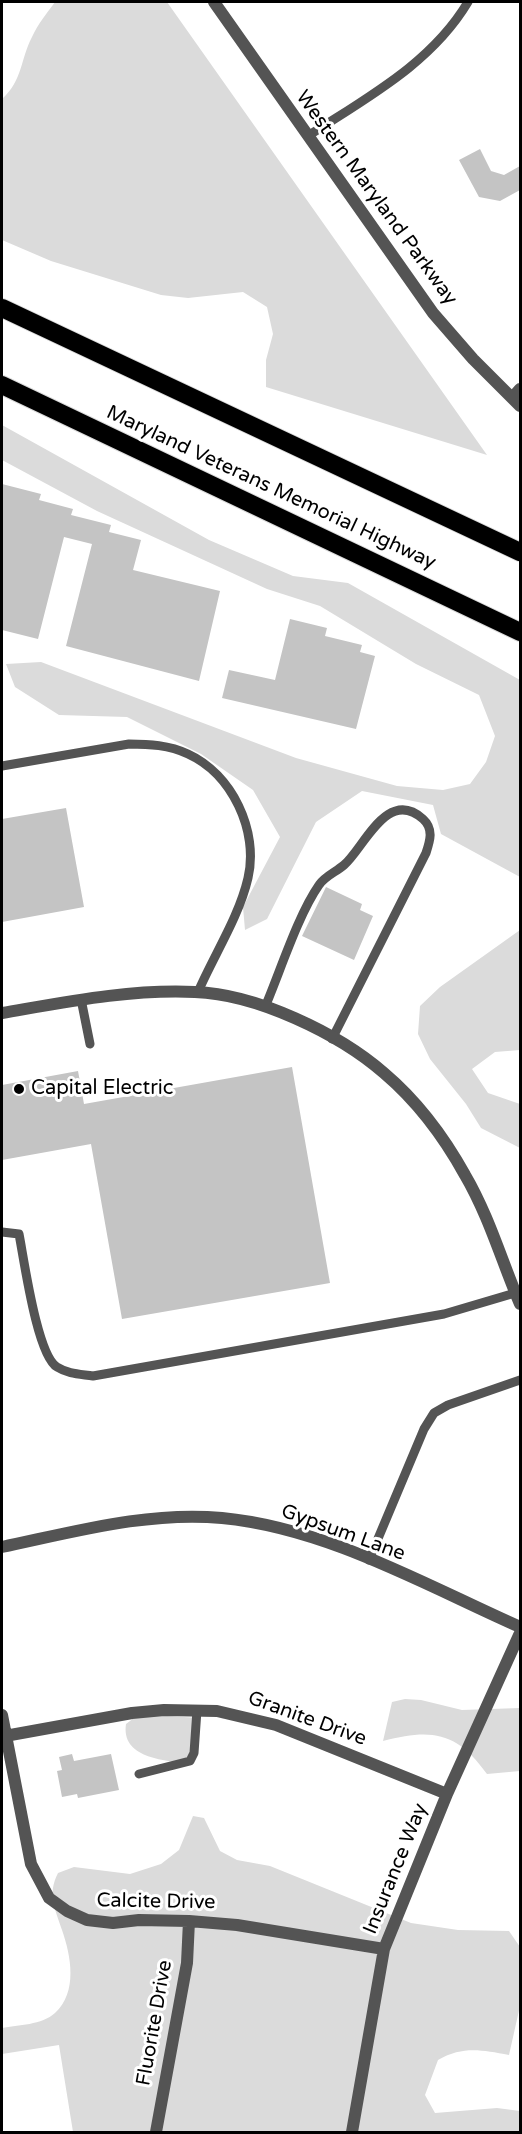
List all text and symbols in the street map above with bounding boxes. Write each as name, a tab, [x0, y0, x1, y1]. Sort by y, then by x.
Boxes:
street label: Western Maryland Parkway	[290, 86, 462, 310]
street label: Maryland Veterans Memorial Highway	[102, 401, 440, 575]
place label: Capital Electric	[31, 1077, 173, 1101]
marker: Capital Electric	[12, 1082, 26, 1096]
street label: Gypsum Lane	[278, 1499, 408, 1567]
street label: Granite Drive	[244, 1686, 370, 1752]
street label: Insurance Way	[359, 1800, 433, 1938]
street label: Calcite Drive	[96, 1889, 216, 1915]
street label: Fluorite Drive	[132, 1958, 178, 2088]

